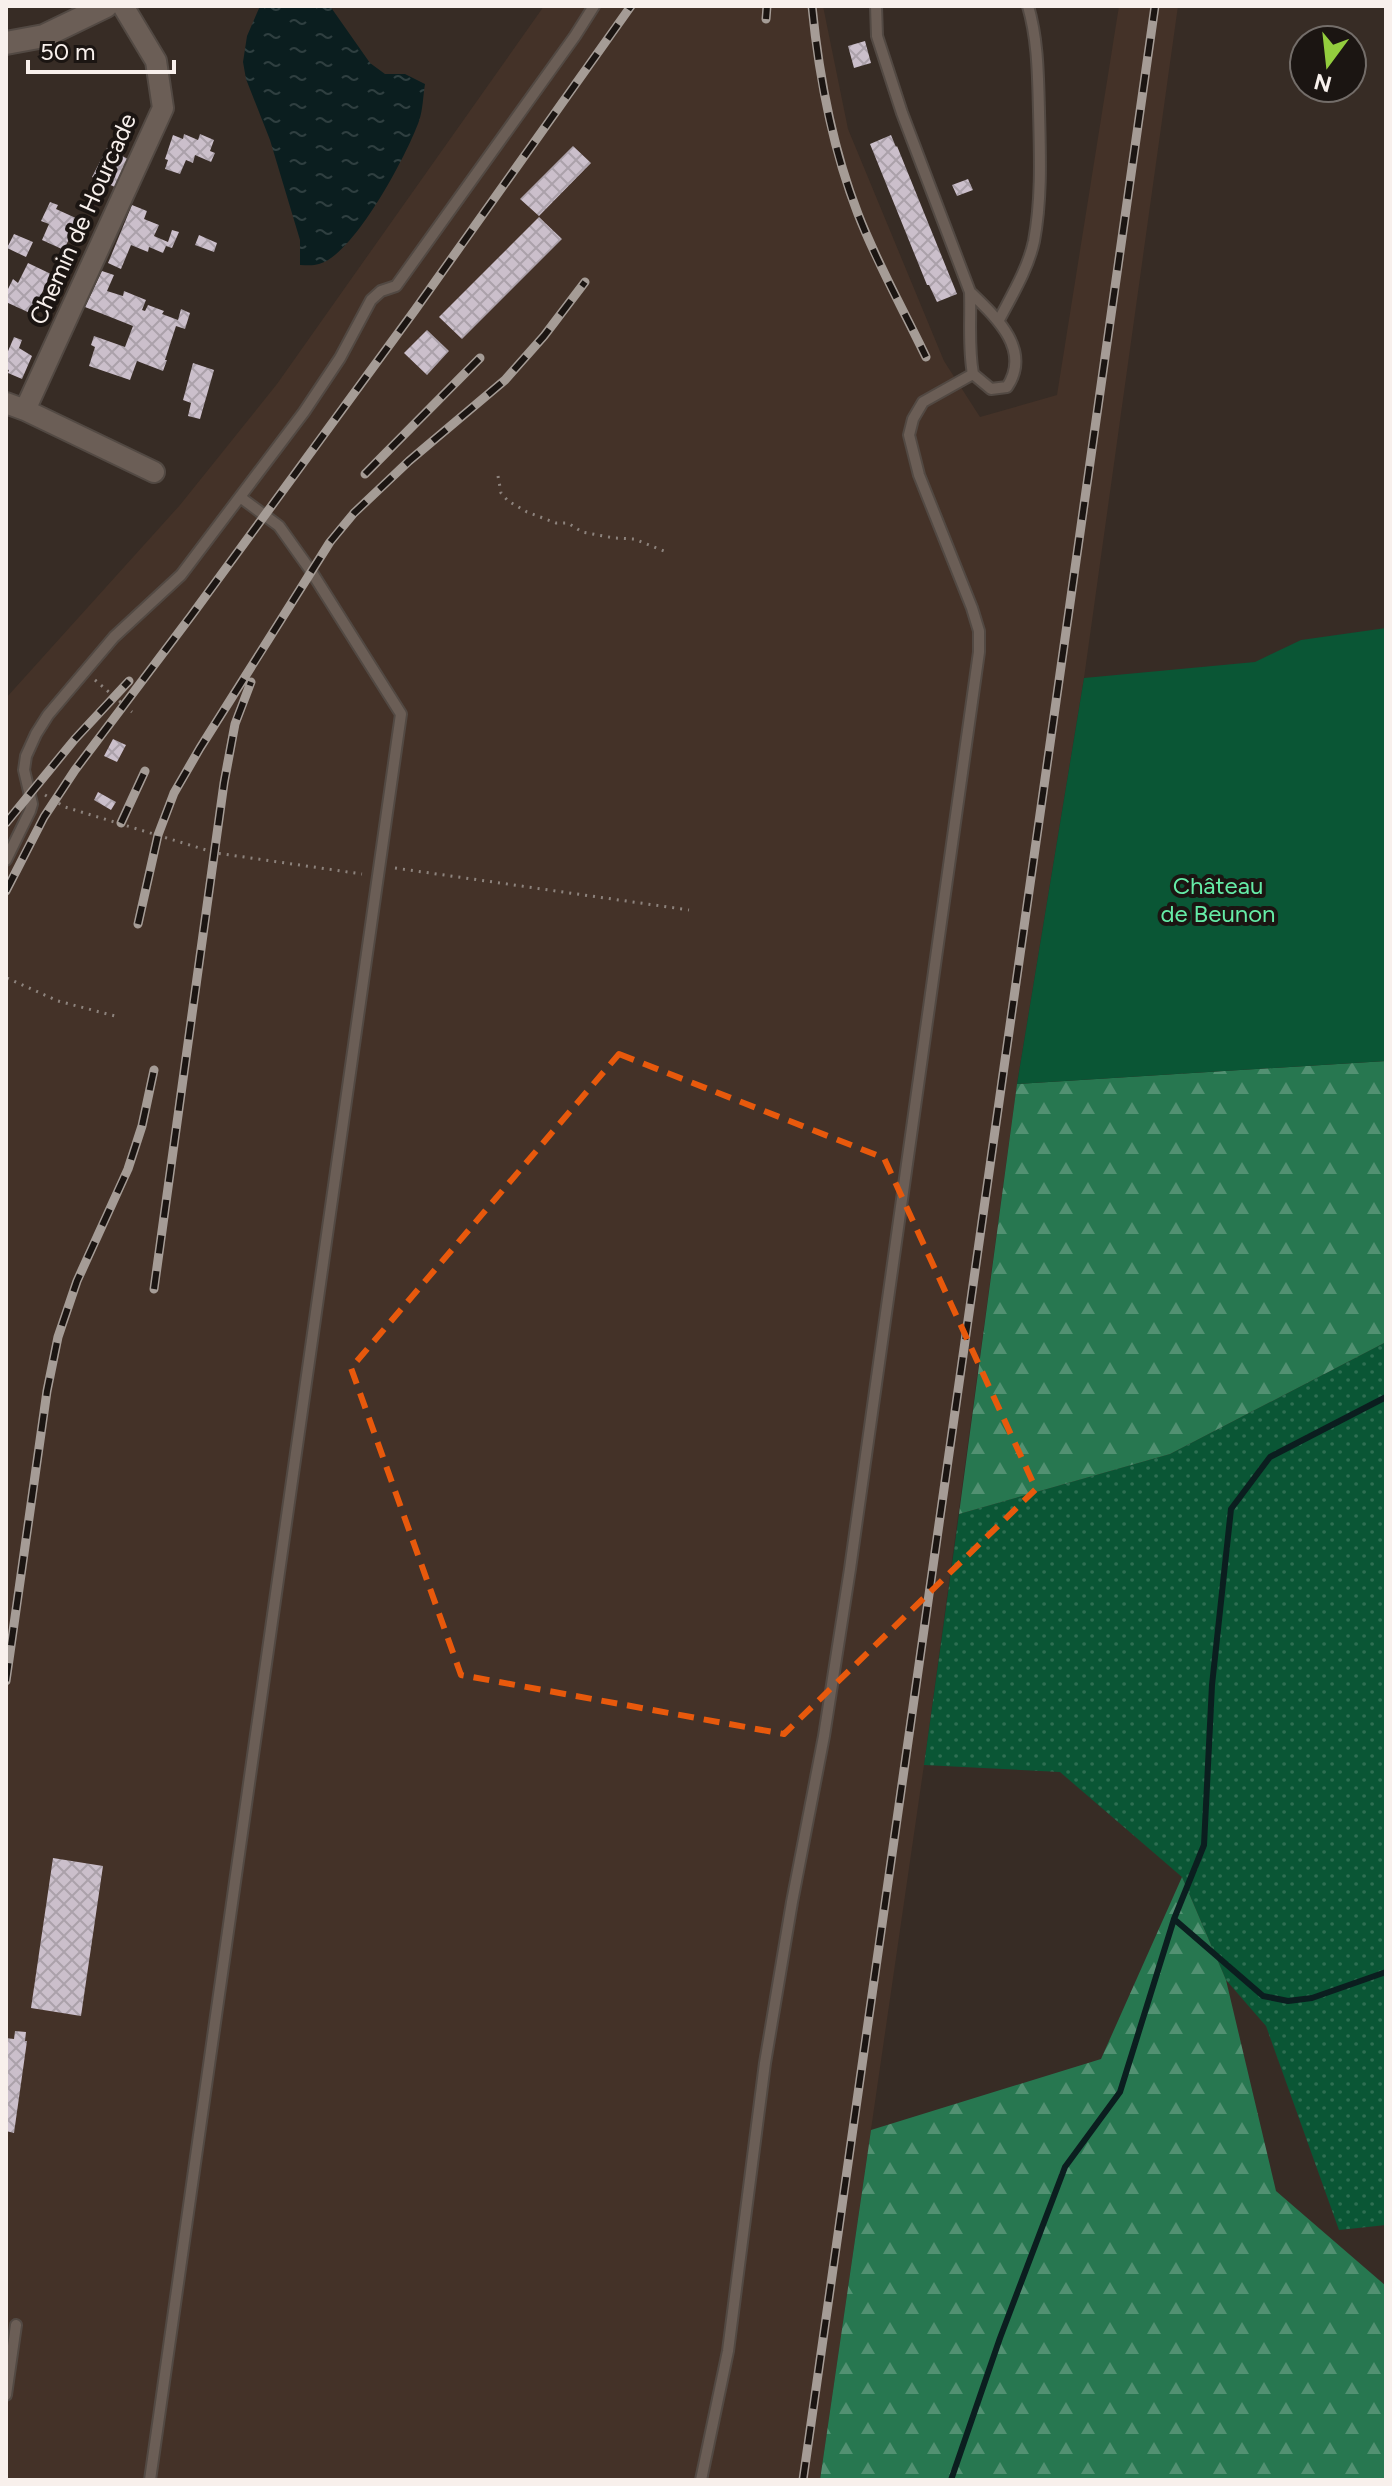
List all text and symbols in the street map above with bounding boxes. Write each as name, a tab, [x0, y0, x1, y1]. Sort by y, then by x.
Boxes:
scale bar	[28, 24, 174, 74]
north arrow	[1288, 24, 1368, 104]
text: 50 m	[40, 37, 96, 66]
text: N	[1311, 68, 1335, 98]
street label: Chemin de Hourcade	[23, 109, 142, 329]
park label: Château de Beunon	[1161, 871, 1275, 928]

